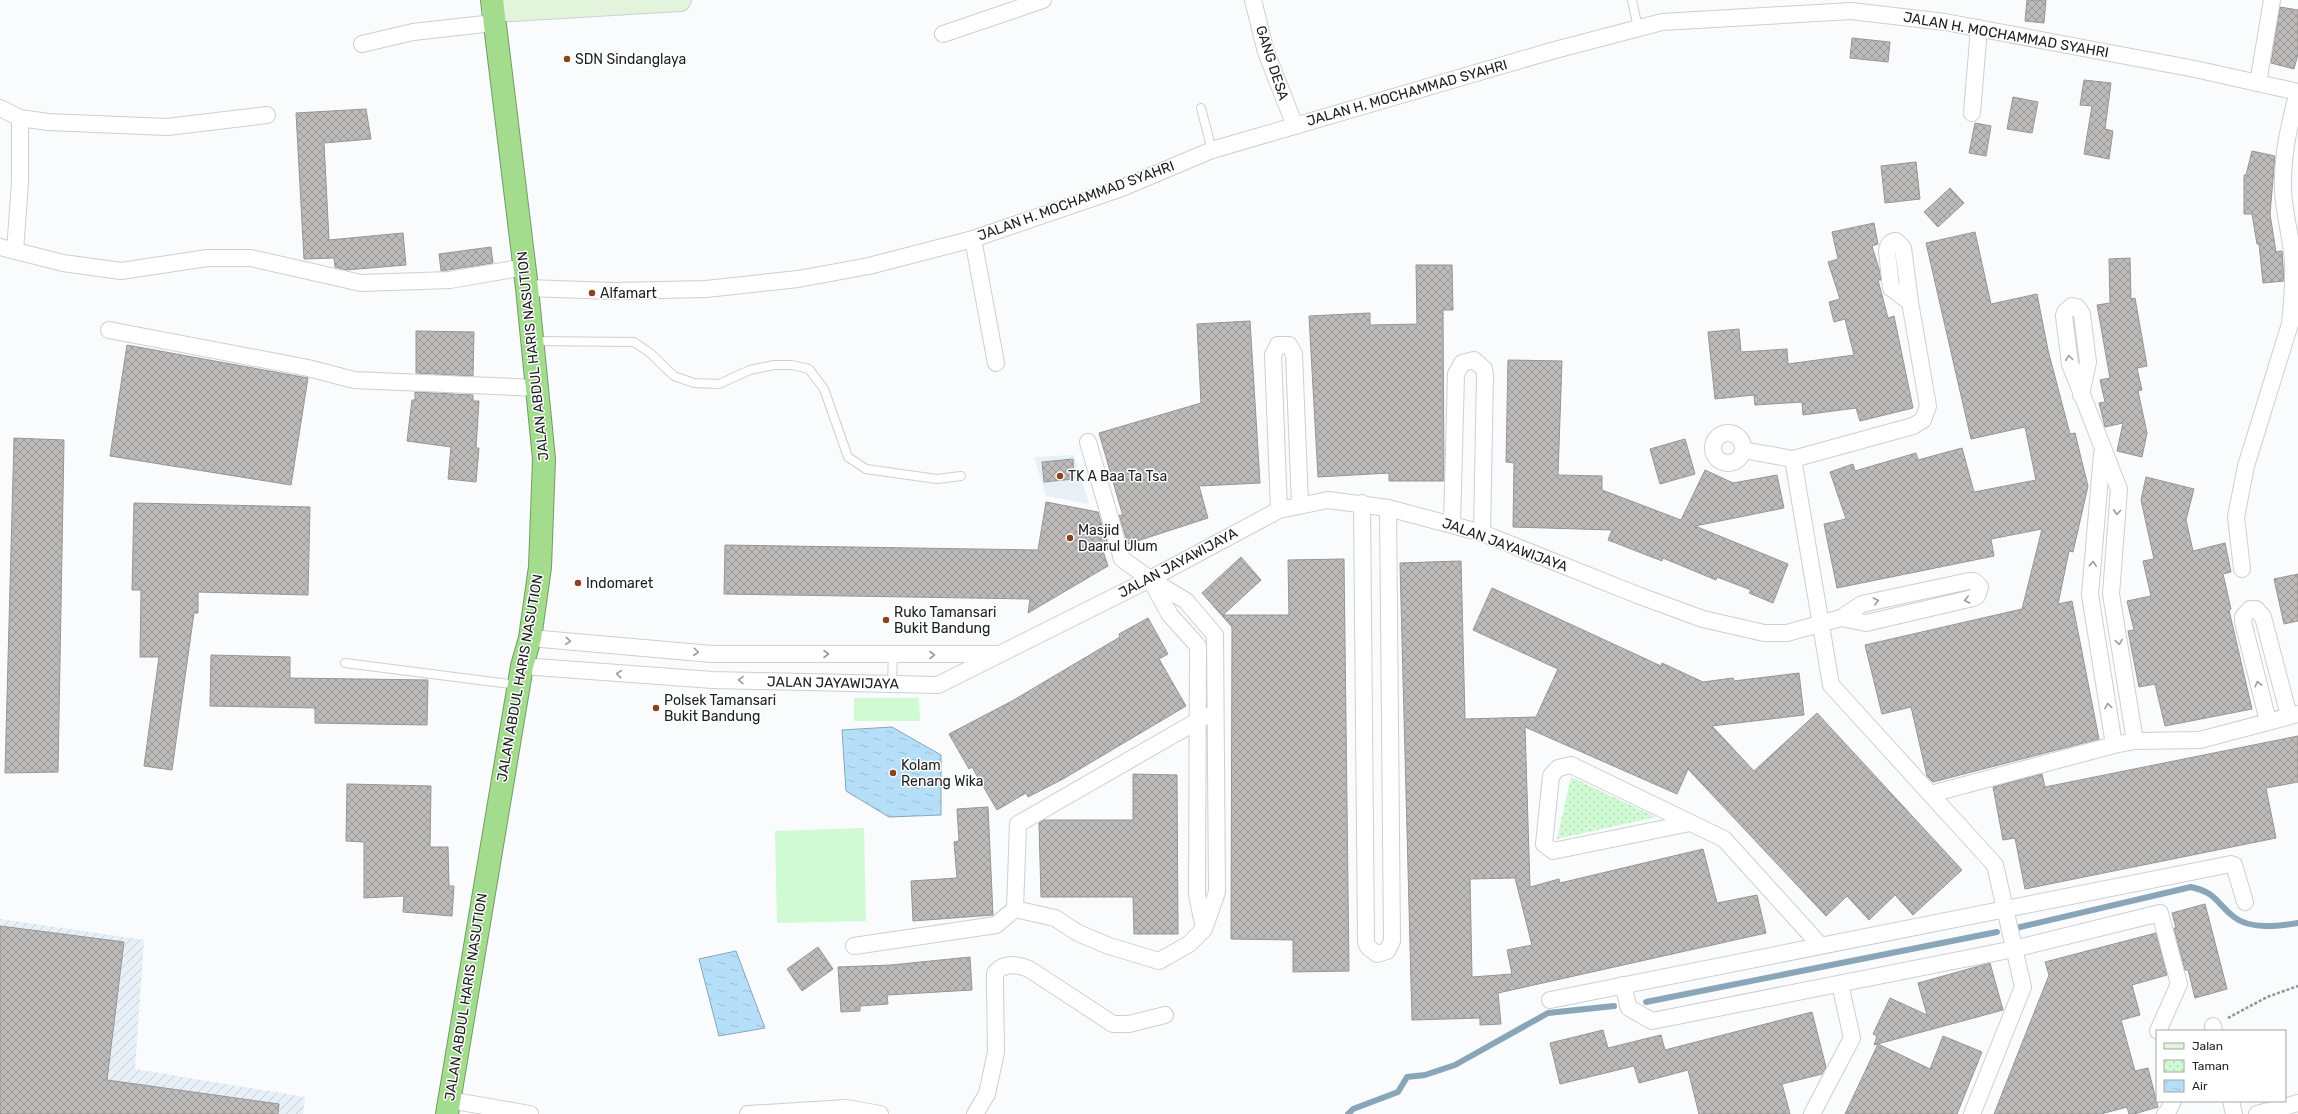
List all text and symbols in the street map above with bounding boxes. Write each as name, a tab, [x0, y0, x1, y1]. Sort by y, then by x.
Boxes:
street label: JALAN H. MOCHAMMAD SYAHRI	[1902, 9, 2110, 61]
street label: GANG DESA	[1252, 24, 1292, 103]
place label: SDN Sindanglaya	[575, 51, 686, 68]
marker: SDN Sindanglaya	[562, 54, 572, 64]
street label: JALAN H. MOCHAMMAD SYAHRI	[1305, 56, 1509, 130]
street label: JALAN H. MOCHAMMAD SYAHRI	[975, 157, 1177, 245]
street label: JALAN ABDUL HARIS NASUTION	[514, 250, 552, 462]
place label: Alfamart	[600, 285, 657, 302]
marker: Alfamart	[587, 288, 597, 298]
one-way arrow	[2065, 355, 2074, 361]
place label: TK A Baa Ta Tsa	[1068, 468, 1167, 485]
marker: TK A Baa Ta Tsa	[1055, 471, 1065, 481]
one-way arrow	[2113, 509, 2122, 515]
street label: JALAN JAYAWIJAYA	[1440, 514, 1571, 576]
place label: Masjid Daarul Ulum	[1078, 522, 1158, 555]
street label: JALAN JAYAWIJAYA	[1116, 524, 1241, 602]
marker: Masjid Daarul Ulum	[1065, 533, 1075, 543]
one-way arrow	[2088, 561, 2097, 567]
street label: JALAN ABDUL HARIS NASUTION	[493, 573, 547, 783]
place label: Indomaret	[586, 575, 654, 592]
marker: Indomaret	[573, 578, 583, 588]
one-way arrow	[1964, 595, 1970, 603]
one-way arrow	[1873, 598, 1879, 606]
place label: Ruko Tamansari Bukit Bandung	[894, 604, 996, 637]
marker: Ruko Tamansari Bukit Bandung	[881, 615, 891, 625]
one-way arrow	[565, 636, 571, 645]
one-way arrow	[2114, 638, 2123, 645]
one-way arrow	[693, 647, 699, 656]
one-way arrow	[823, 650, 829, 658]
one-way arrow	[929, 651, 935, 659]
one-way arrow	[616, 669, 622, 678]
street label: JALAN JAYAWIJAYA	[767, 673, 900, 693]
one-way arrow	[738, 676, 744, 685]
one-way arrow	[2255, 680, 2263, 687]
place label: Polsek Tamansari Bukit Bandung	[664, 692, 776, 725]
marker: Polsek Tamansari Bukit Bandung	[651, 703, 661, 713]
one-way arrow	[2104, 703, 2113, 709]
place label: Kolam Renang Wika	[901, 757, 984, 790]
marker: Kolam Renang Wika	[888, 768, 898, 778]
street label: JALAN ABDUL HARIS NASUTION	[441, 892, 491, 1102]
legend	[2156, 1030, 2286, 1102]
text: Jalan	[2192, 1039, 2223, 1053]
text: Taman	[2192, 1059, 2229, 1073]
text: Air	[2192, 1079, 2208, 1093]

